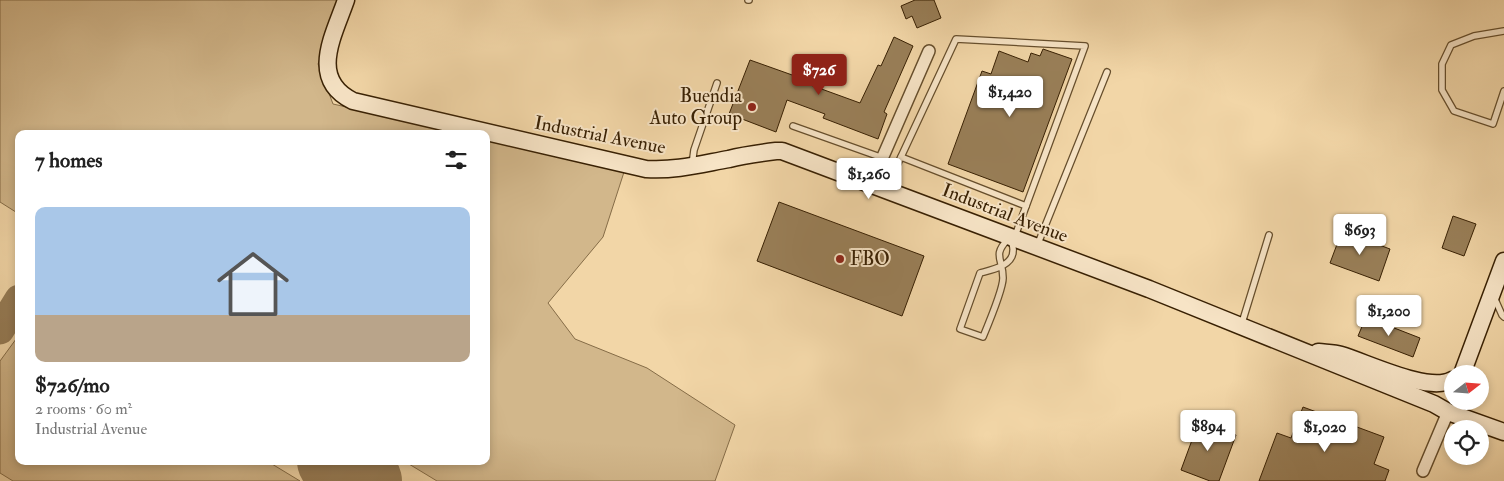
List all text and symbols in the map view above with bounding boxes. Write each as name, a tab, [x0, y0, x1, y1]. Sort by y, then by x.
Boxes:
pin: $726	[789, 54, 849, 96]
text: $726	[803, 60, 835, 80]
pin: $1,420	[969, 76, 1051, 118]
text: $1,420	[988, 82, 1032, 102]
place label: Buendia Auto Group	[648, 84, 742, 131]
marker: Buendia Auto Group	[746, 101, 758, 113]
street label: Industrial Avenue	[532, 111, 668, 159]
icon: filters	[442, 146, 470, 174]
text: 7 homes	[35, 147, 102, 174]
pin: $1,260	[828, 158, 910, 200]
text: $1,260	[848, 164, 890, 184]
street label: Industrial Avenue	[939, 178, 1071, 248]
pin: $693	[1330, 214, 1390, 256]
text: $693	[1344, 220, 1376, 240]
icon: home	[208, 239, 298, 329]
place label: FBO	[850, 247, 890, 271]
marker: FBO	[834, 253, 846, 265]
pin: $1,200	[1348, 294, 1430, 337]
text: $1,200	[1367, 301, 1411, 321]
north arrow	[1444, 365, 1489, 410]
map controls	[1444, 365, 1489, 465]
text: $726/mo	[35, 372, 110, 399]
text: 2 rooms · 60 m²	[35, 399, 132, 419]
pin: $894	[1178, 410, 1238, 452]
pin: $1,020	[1284, 410, 1366, 453]
text: $894	[1191, 416, 1225, 436]
text: $1,020	[1303, 417, 1347, 437]
text: Industrial Avenue	[35, 419, 147, 439]
button: locate	[1444, 420, 1489, 465]

